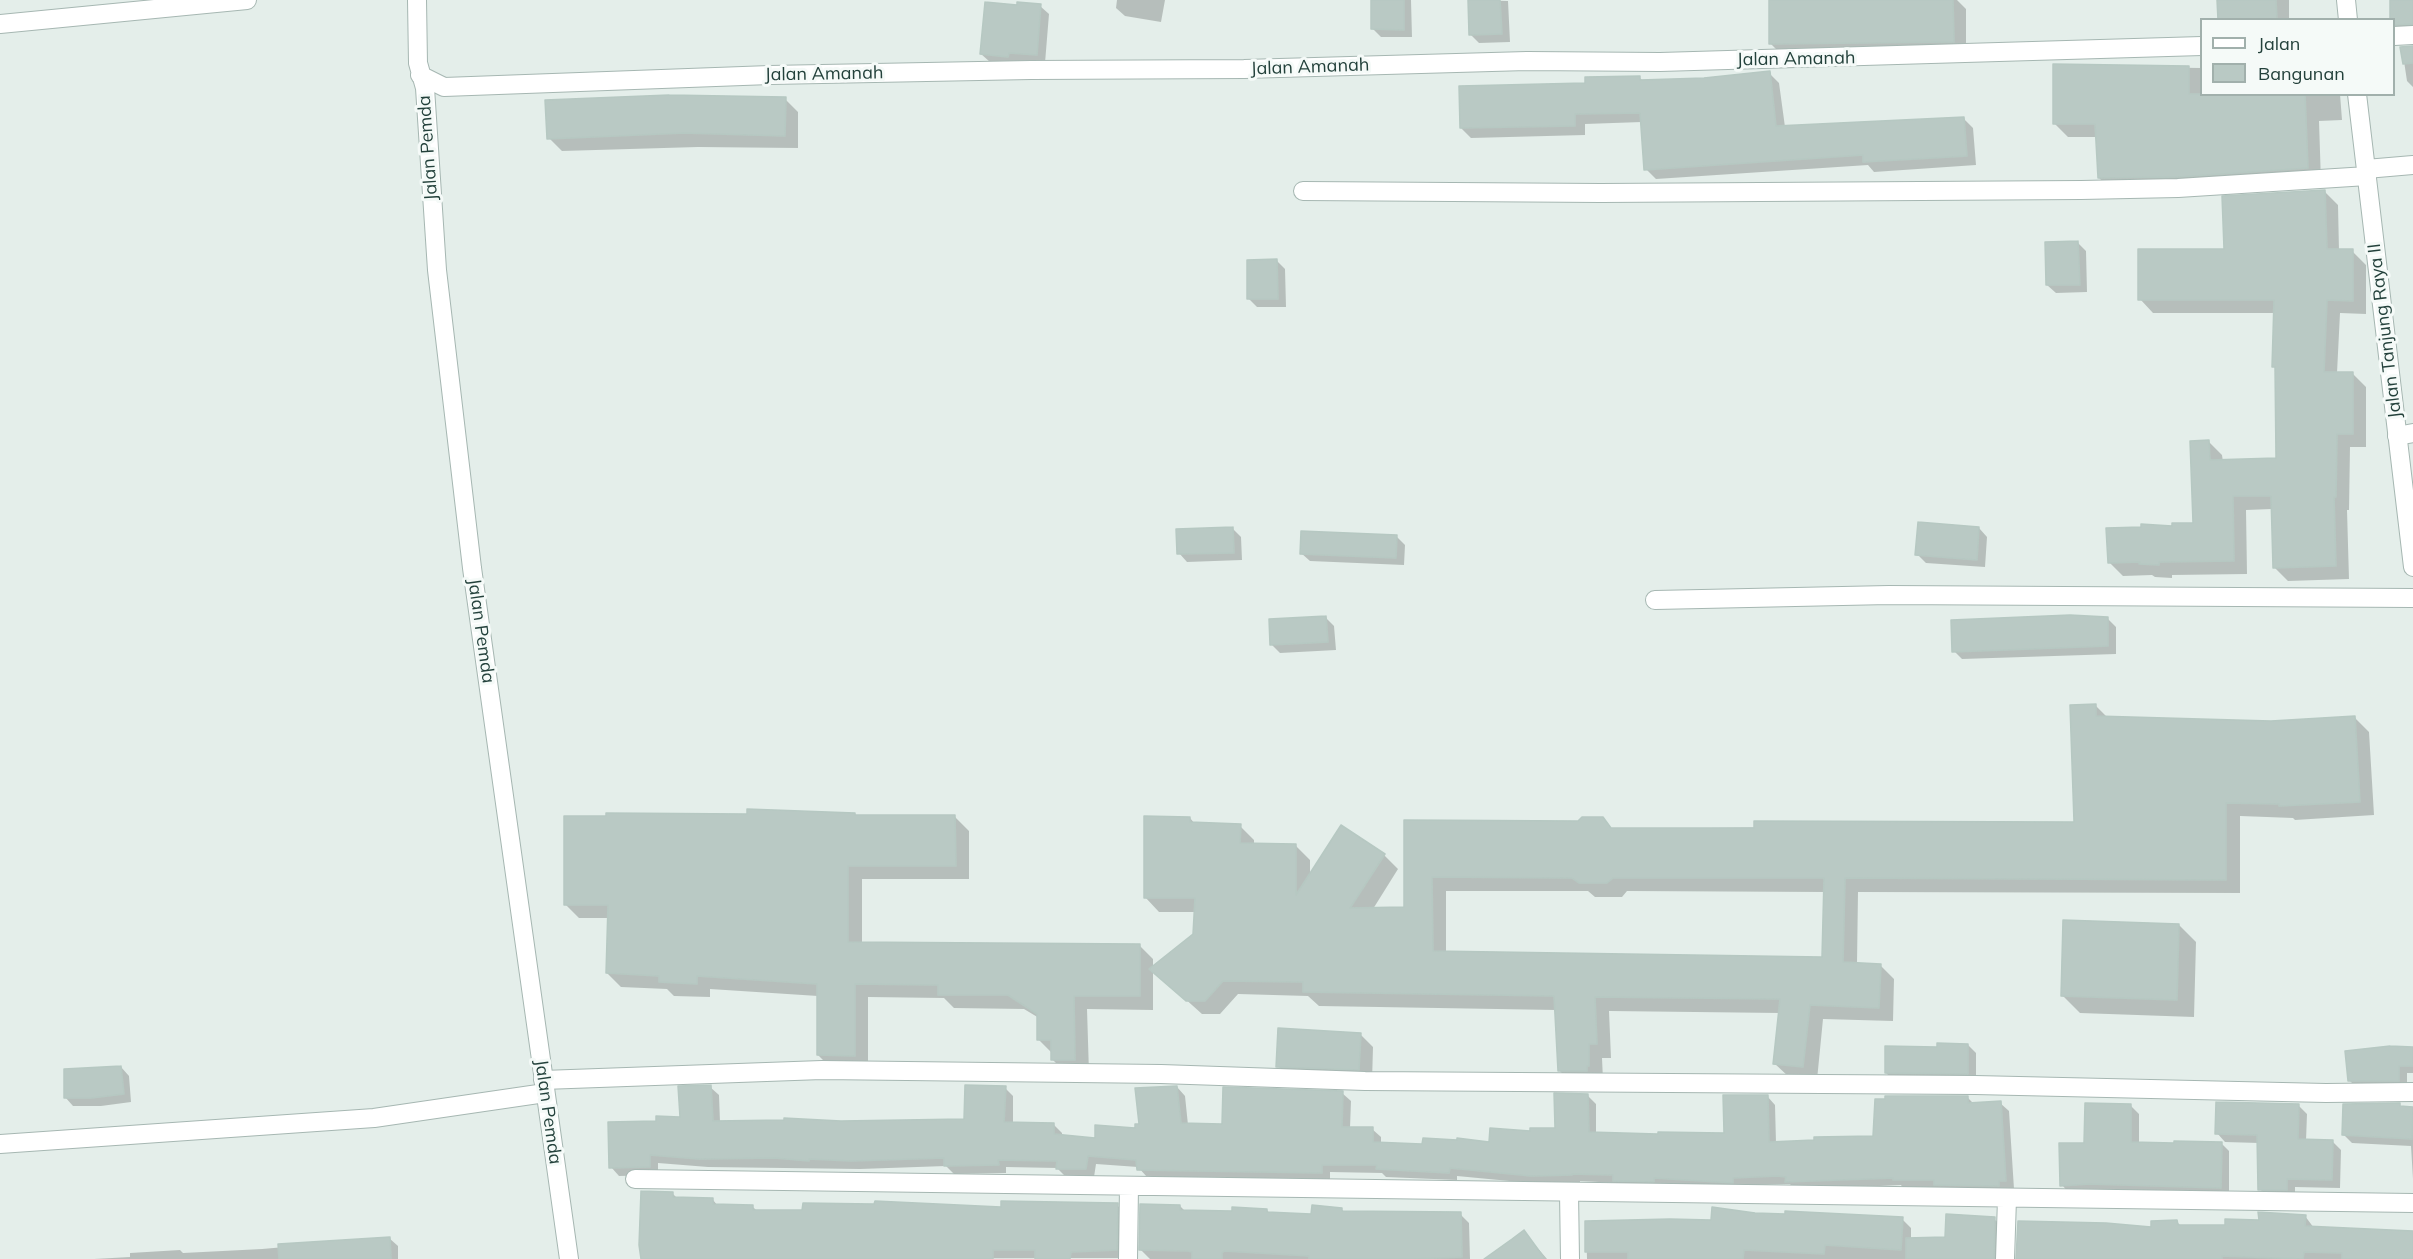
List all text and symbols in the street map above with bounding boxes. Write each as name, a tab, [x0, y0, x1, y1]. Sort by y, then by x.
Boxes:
legend	[2200, 18, 2395, 96]
text: Jalan	[2258, 32, 2300, 55]
street label: Jalan Amanah	[1736, 47, 1856, 71]
street label: Jalan Amanah	[1250, 54, 1370, 80]
street label: Jalan Amanah	[764, 62, 884, 86]
text: Bangunan	[2258, 62, 2345, 85]
street label: Jalan Pemda	[414, 95, 442, 201]
street label: Jalan Tanjung Raya II	[2364, 242, 2406, 420]
street label: Jalan Pemda	[463, 577, 499, 685]
street label: Jalan Pemda	[530, 1058, 566, 1166]

